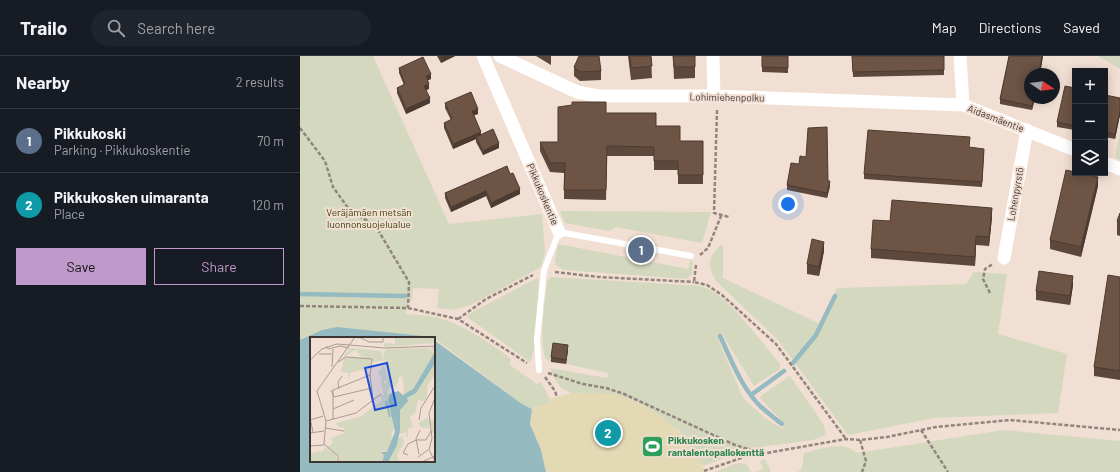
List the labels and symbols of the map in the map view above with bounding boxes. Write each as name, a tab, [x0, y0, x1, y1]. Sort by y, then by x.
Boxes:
north arrow	[1024, 68, 1060, 104]
street label: Lohimiehenpolku	[689, 90, 765, 104]
street label: Aidasmäentie	[966, 102, 1026, 134]
street label: Pikkukoskentie	[525, 161, 561, 227]
street label: Lohenpyrstö	[1004, 166, 1026, 222]
your location	[778, 194, 798, 214]
park label: Veräjämäen metsän luonnonsuojelualue	[326, 206, 412, 230]
pin: 1	[628, 235, 654, 265]
inset map	[310, 337, 435, 462]
pin: 2	[595, 418, 621, 448]
sports icon: Pikkukosken rantalentopallokenttä	[640, 433, 666, 459]
place label: Pikkukosken rantalentopallokenttä	[668, 434, 764, 458]

